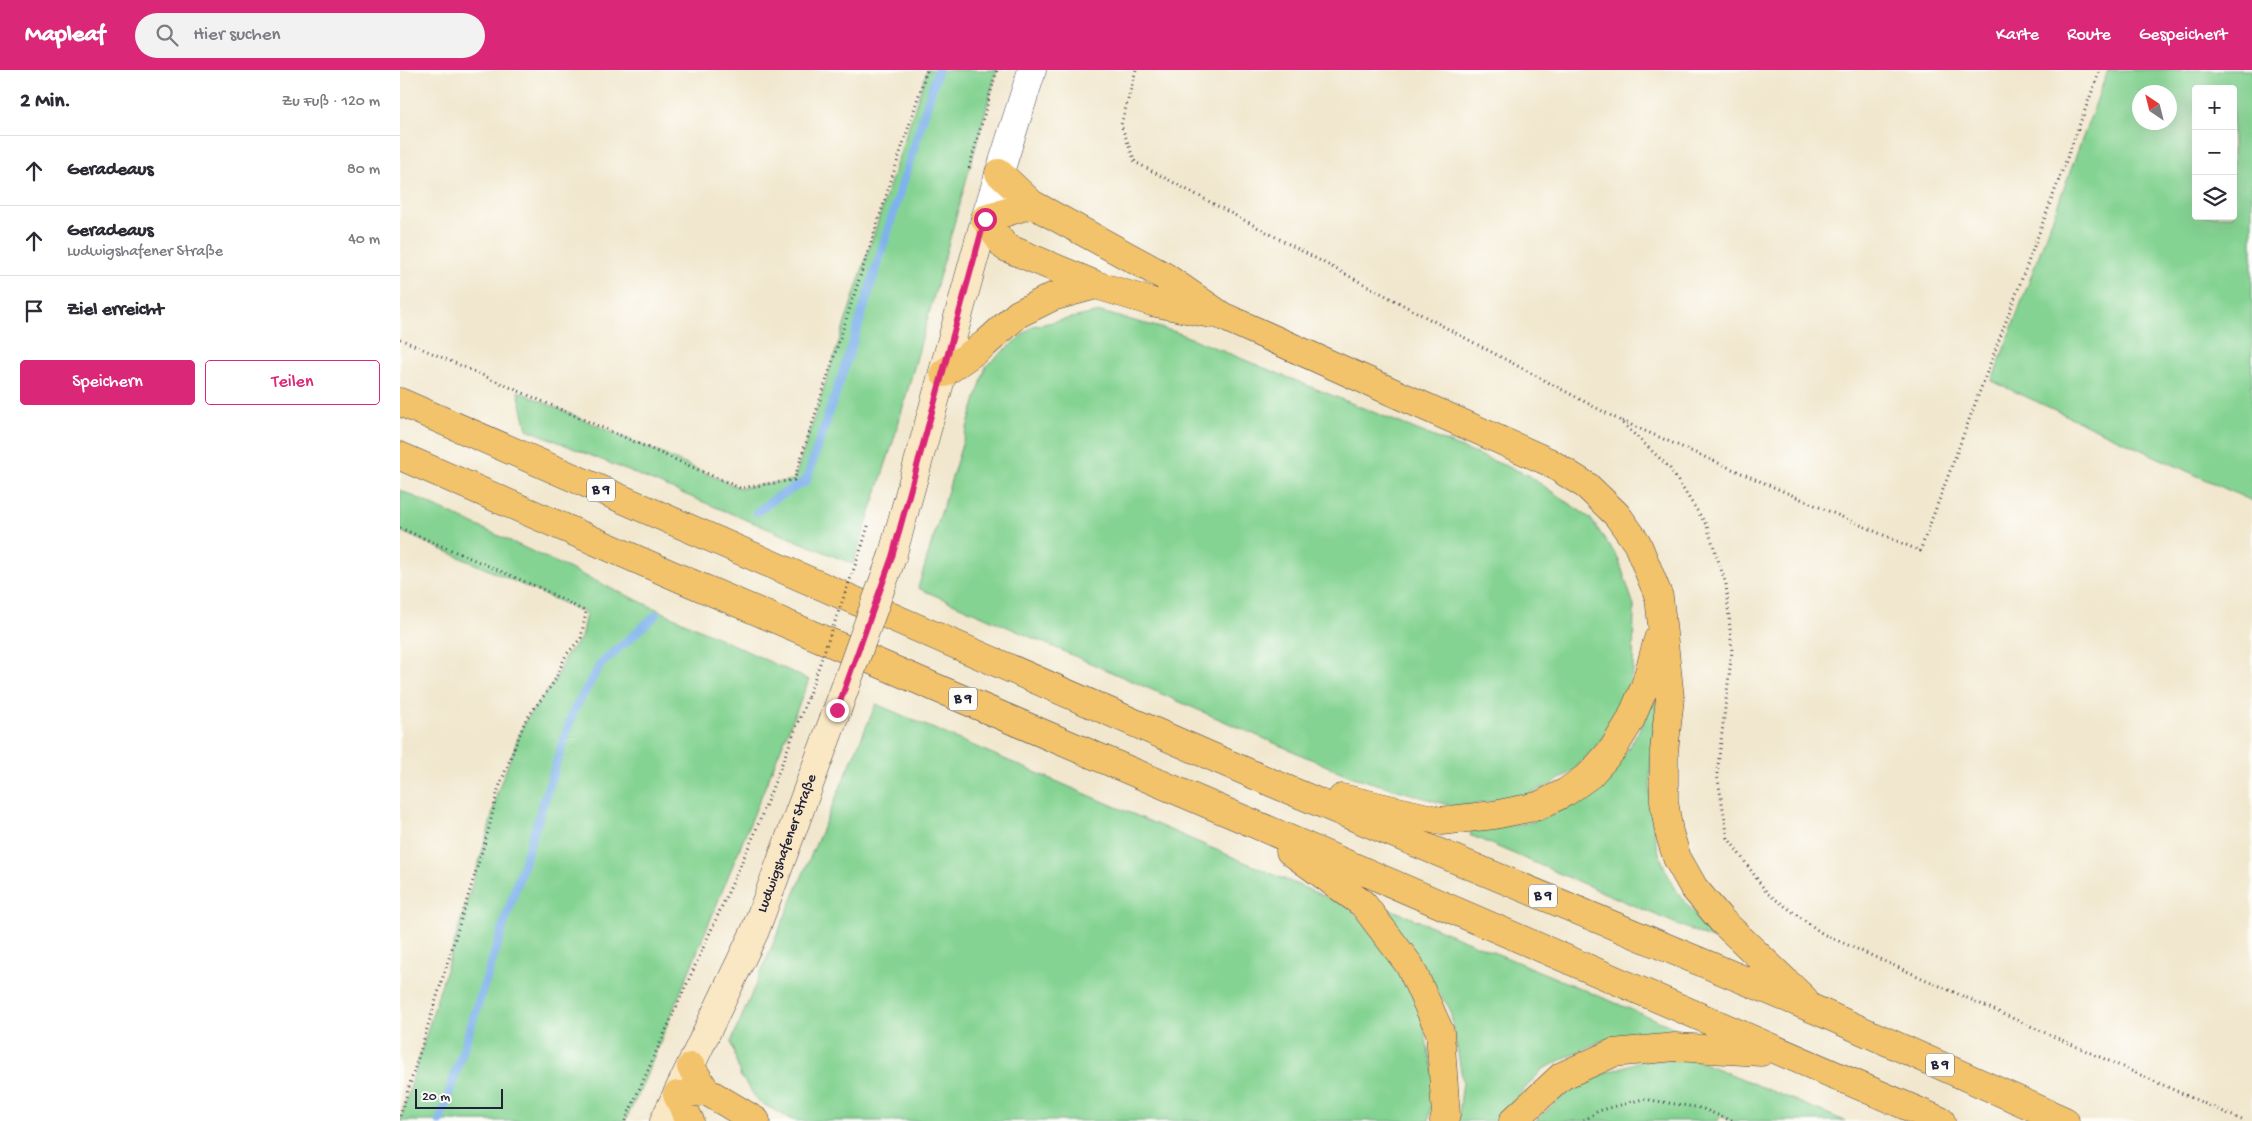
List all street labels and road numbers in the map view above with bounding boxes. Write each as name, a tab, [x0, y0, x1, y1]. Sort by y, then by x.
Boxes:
road number: B 9	[587, 478, 615, 502]
road number: B 9	[949, 688, 977, 710]
street label: Ludwigshafener Straße	[754, 771, 821, 915]
road number: B 9	[1529, 884, 1557, 908]
road number: B 9	[1926, 1054, 1954, 1076]

